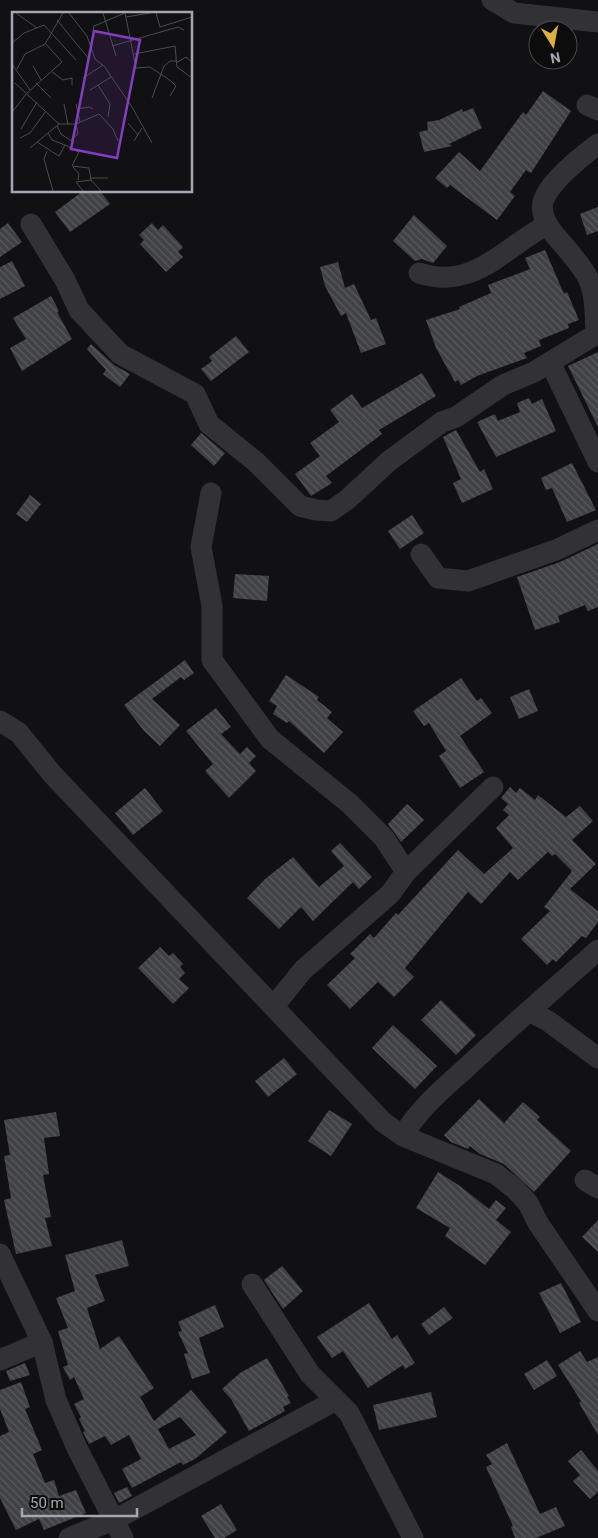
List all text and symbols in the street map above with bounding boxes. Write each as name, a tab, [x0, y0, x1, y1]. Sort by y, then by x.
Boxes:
inset map	[12, 12, 192, 192]
north arrow	[528, 20, 578, 70]
text: N	[549, 49, 562, 67]
scale bar	[22, 1486, 138, 1518]
text: 50 m	[30, 1494, 64, 1512]

